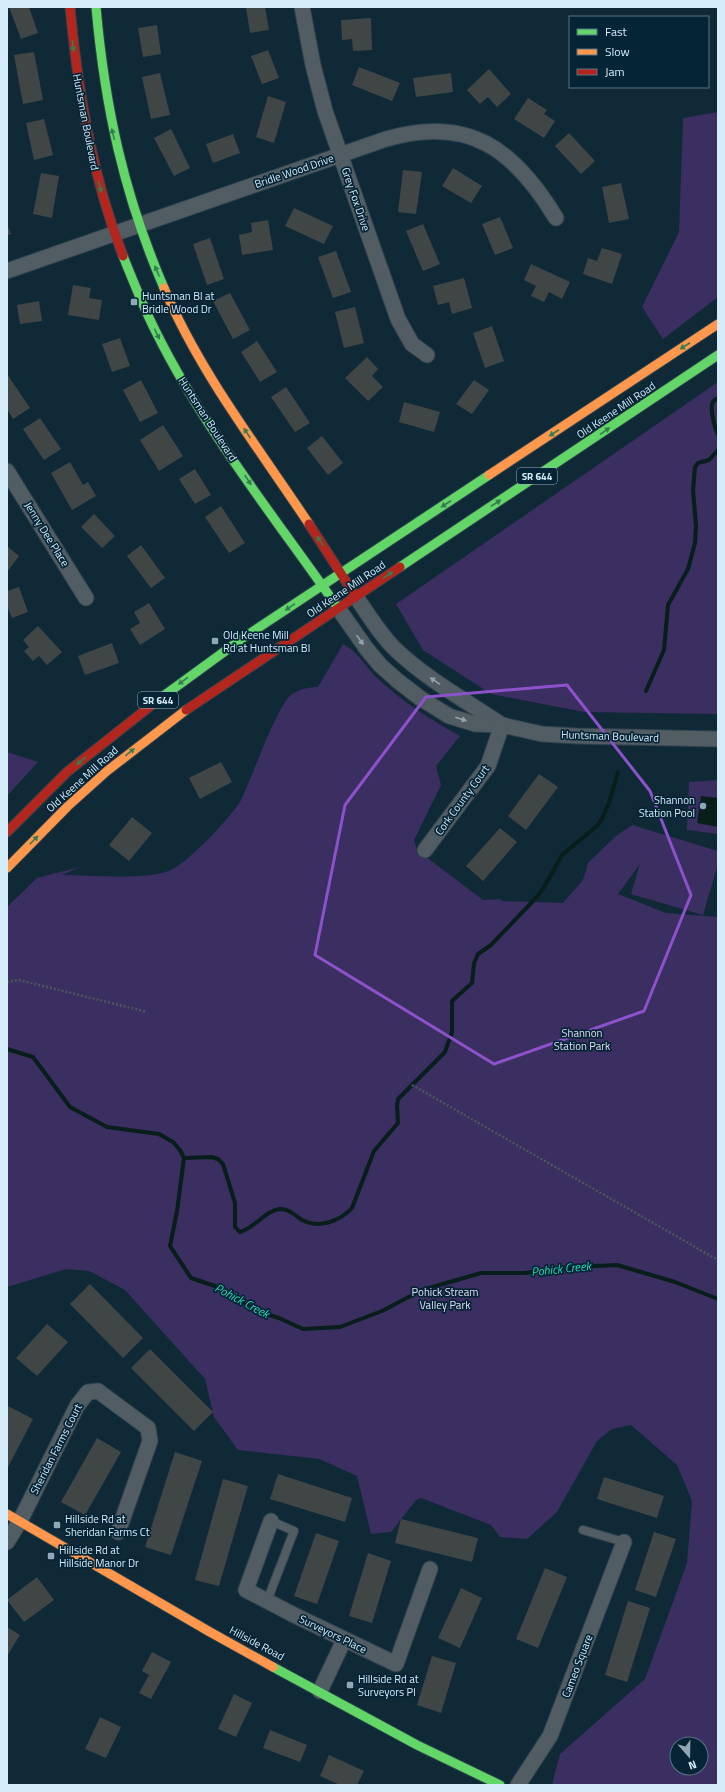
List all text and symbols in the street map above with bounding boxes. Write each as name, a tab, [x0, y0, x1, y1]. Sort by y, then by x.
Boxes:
legend	[569, 16, 709, 88]
text: Fast	[605, 22, 628, 41]
one-way arrow	[70, 40, 76, 52]
text: Slow	[605, 42, 630, 61]
text: Jam	[605, 62, 625, 81]
street label: Huntsman Boulevard	[69, 72, 103, 172]
one-way arrow	[110, 128, 116, 140]
street label: Bridle Wood Drive	[252, 150, 336, 192]
street label: Grey Fox Drive	[338, 165, 375, 233]
one-way arrow	[97, 181, 103, 193]
one-way arrow	[154, 265, 160, 276]
place label: Huntsman Bl at Bridle Wood Dr	[142, 288, 214, 317]
marker: Huntsman Bl at Bridle Wood Dr	[129, 297, 139, 307]
one-way arrow	[154, 328, 160, 340]
one-way arrow	[680, 342, 691, 349]
street label: Huntsman Boulevard	[175, 374, 241, 465]
street label: Old Keene Mill Road	[573, 378, 659, 442]
one-way arrow	[599, 427, 610, 435]
one-way arrow	[243, 428, 251, 438]
one-way arrow	[549, 429, 559, 437]
road number: SR 644	[517, 468, 557, 484]
one-way arrow	[244, 475, 252, 485]
street label: Jenny Dee Place	[21, 499, 74, 570]
one-way arrow	[491, 499, 502, 507]
one-way arrow	[441, 500, 451, 508]
one-way arrow	[316, 536, 324, 546]
street label: Old Keene Mill Road	[303, 557, 389, 621]
one-way arrow	[383, 571, 393, 579]
one-way arrow	[285, 603, 295, 611]
place label: Old Keene Mill Rd at Huntsman Bl	[223, 627, 310, 656]
one-way arrow	[356, 635, 364, 645]
marker: Old Keene Mill Rd at Huntsman Bl	[210, 636, 220, 646]
one-way arrow	[178, 677, 189, 685]
one-way arrow	[429, 677, 440, 685]
road number: SR 644	[138, 692, 178, 708]
one-way arrow	[455, 716, 467, 722]
street label: Huntsman Boulevard	[561, 726, 659, 746]
street label: Old Keene Mill Road	[42, 742, 122, 816]
one-way arrow	[125, 748, 135, 757]
one-way arrow	[75, 756, 86, 765]
street label: Cork County Court	[431, 761, 493, 838]
place label: Shannon Station Pool	[639, 792, 695, 821]
marker: Shannon Station Pool	[698, 801, 708, 811]
one-way arrow	[29, 835, 39, 845]
park label: Shannon Station Park	[554, 1025, 611, 1054]
water label: Pohick Creek	[530, 1256, 593, 1281]
water label: Pohick Creek	[211, 1278, 275, 1324]
park label: Pohick Stream Valley Park	[412, 1284, 478, 1313]
street label: Sheridan Farms Court	[26, 1401, 86, 1497]
place label: Hillside Rd at Sheridan Farms Ct	[65, 1511, 150, 1540]
marker: Hillside Rd at Sheridan Farms Ct	[52, 1520, 62, 1530]
place label: Hillside Rd at Hillside Manor Dr	[59, 1542, 139, 1571]
marker: Hillside Rd at Hillside Manor Dr	[46, 1551, 56, 1561]
street label: Surveyors Place	[296, 1611, 370, 1657]
street label: Hillside Road	[227, 1622, 287, 1664]
street label: Cameo Square	[558, 1632, 597, 1700]
place label: Hillside Rd at Surveyors Pl	[358, 1671, 419, 1700]
marker: Hillside Rd at Surveyors Pl	[345, 1680, 355, 1690]
north arrow	[669, 1736, 709, 1776]
text: N	[686, 1757, 699, 1774]

